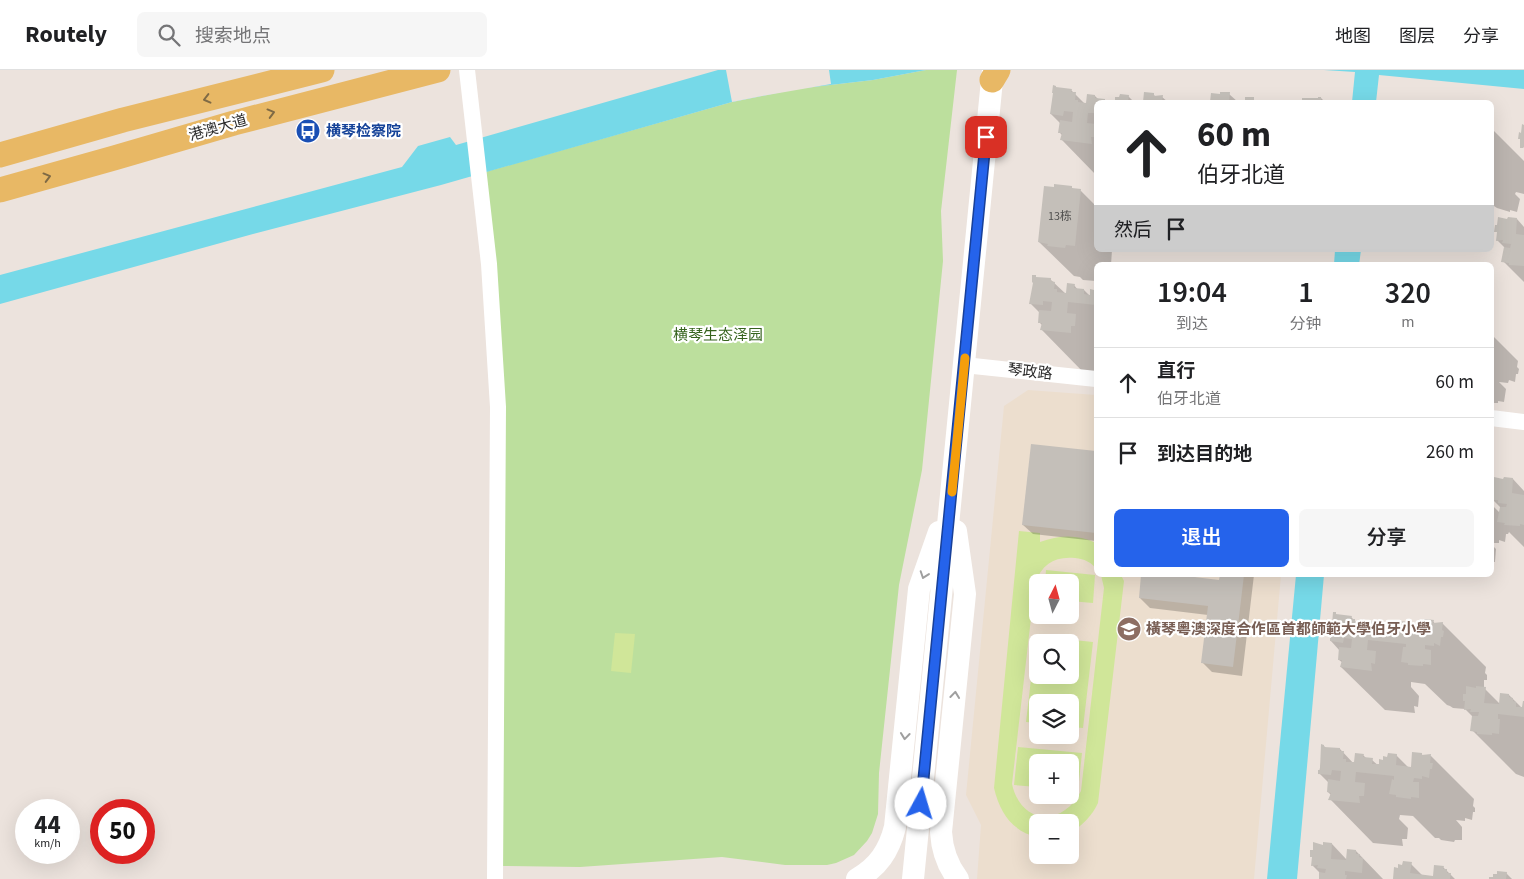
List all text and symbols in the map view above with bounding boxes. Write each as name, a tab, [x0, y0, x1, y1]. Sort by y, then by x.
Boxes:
search box	[137, 12, 487, 57]
text: Routely	[25, 17, 107, 52]
icon: search	[155, 21, 183, 49]
text: 搜索地点	[195, 23, 271, 50]
text: 地图	[1335, 24, 1371, 49]
text: 图层	[1399, 24, 1435, 49]
text: 分享	[1463, 24, 1499, 49]
one-way arrow	[203, 93, 212, 104]
one-way arrow	[266, 108, 275, 119]
street label: 港澳大道	[186, 110, 250, 146]
text: 60 m	[1197, 110, 1271, 160]
pin	[965, 116, 1007, 158]
bus stop icon: 横琴检察院	[295, 118, 321, 144]
icon: ahead	[1114, 120, 1179, 185]
place label: 横琴检察院	[326, 121, 401, 142]
icon: arrive	[972, 123, 1000, 151]
text: 伯牙北道	[1197, 159, 1285, 191]
one-way arrow	[43, 172, 51, 183]
house number: 13栋	[1048, 208, 1072, 225]
icon: arrive	[1162, 215, 1190, 243]
text: 然后	[1114, 217, 1152, 244]
text: 19:04	[1157, 271, 1227, 314]
text: 1	[1298, 271, 1314, 314]
text: 320	[1385, 272, 1431, 315]
text: m	[1401, 311, 1415, 333]
text: 到达	[1176, 313, 1208, 335]
text: 分钟	[1290, 313, 1322, 335]
park label: 横琴生态泽园	[673, 325, 763, 346]
text: 直行	[1157, 358, 1195, 385]
street label: 琴政路	[1007, 359, 1053, 385]
icon: ahead	[1114, 369, 1142, 397]
text: 60 m	[1436, 369, 1474, 396]
text: 伯牙北道	[1157, 388, 1221, 410]
icon: arrive	[1114, 439, 1142, 467]
text: 260 m	[1426, 439, 1474, 466]
text: 到达目的地	[1157, 441, 1252, 468]
button: 退出	[1114, 509, 1289, 567]
button: 分享	[1299, 509, 1474, 567]
one-way arrow	[920, 571, 930, 579]
north arrow	[1029, 574, 1079, 624]
map controls	[1029, 574, 1079, 864]
school or university icon: 橫琴粵澳深度合作區首都師範大學伯牙小學	[1116, 616, 1142, 642]
place label: 橫琴粵澳深度合作區首都師範大學伯牙小學	[1146, 619, 1431, 640]
button: search	[1029, 634, 1079, 684]
one-way arrow	[949, 690, 960, 698]
button: layers	[1029, 694, 1079, 744]
one-way arrow	[900, 732, 911, 740]
button: +	[1029, 754, 1079, 804]
position arrow	[894, 777, 946, 829]
speed limit sign: 50	[90, 799, 155, 864]
text: 44	[34, 807, 61, 843]
button: −	[1029, 814, 1079, 864]
text: km/h	[34, 835, 61, 852]

